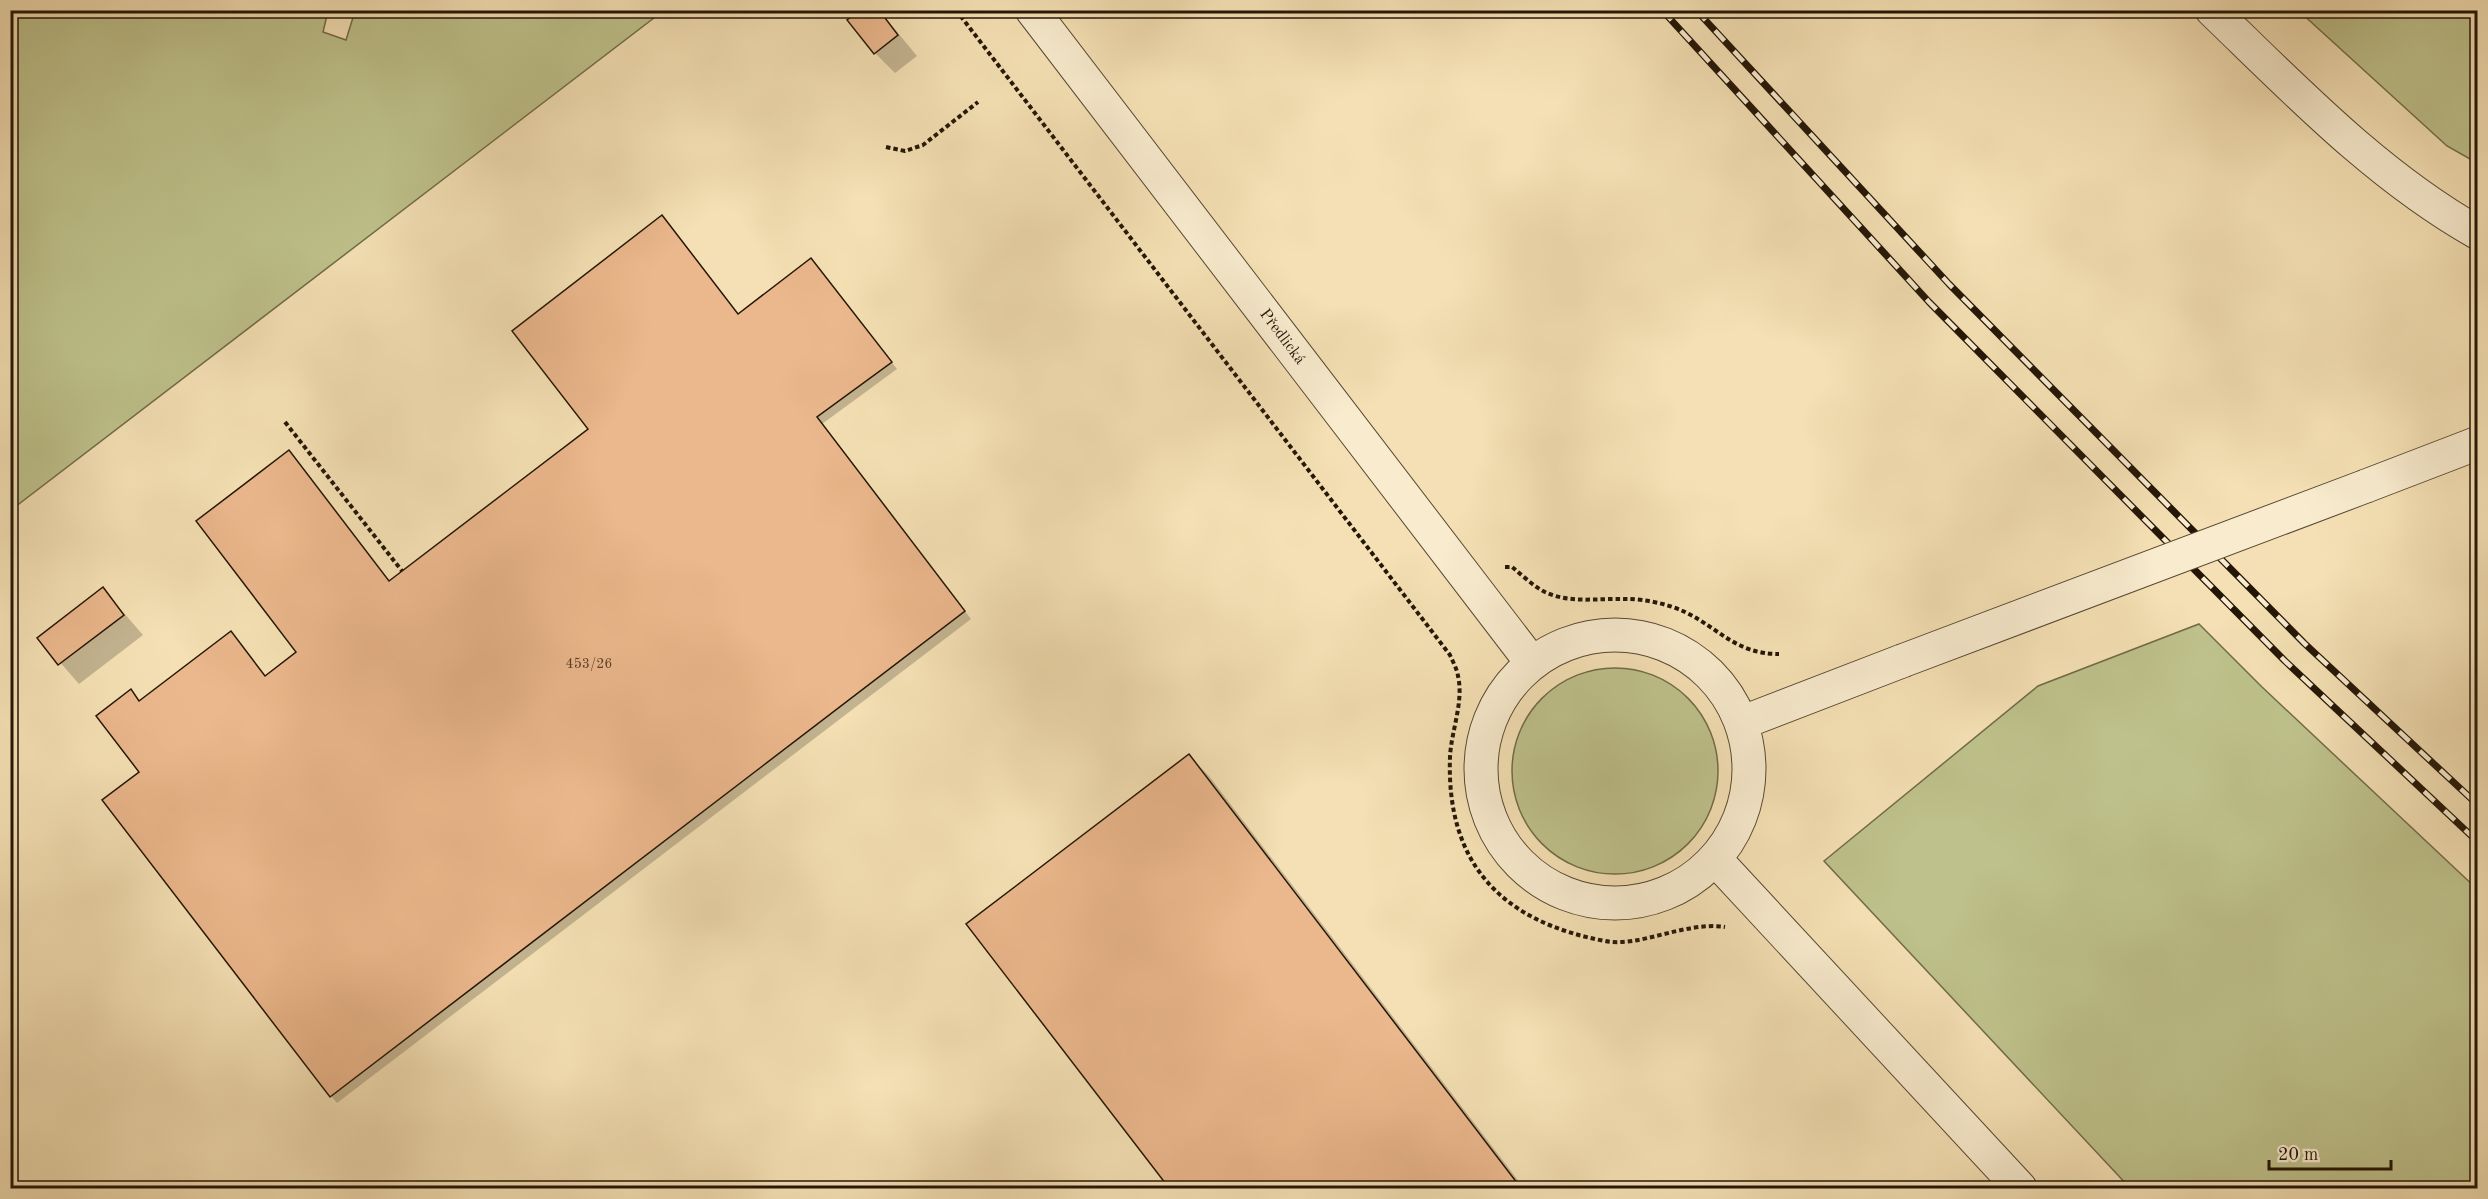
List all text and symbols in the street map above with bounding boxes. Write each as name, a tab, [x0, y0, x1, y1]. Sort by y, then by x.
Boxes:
street label: Předlická	[1256, 306, 1308, 368]
house number: 453/26	[566, 657, 612, 671]
scale bar	[2269, 1133, 2390, 1171]
text: 20 m	[2278, 1146, 2318, 1164]

